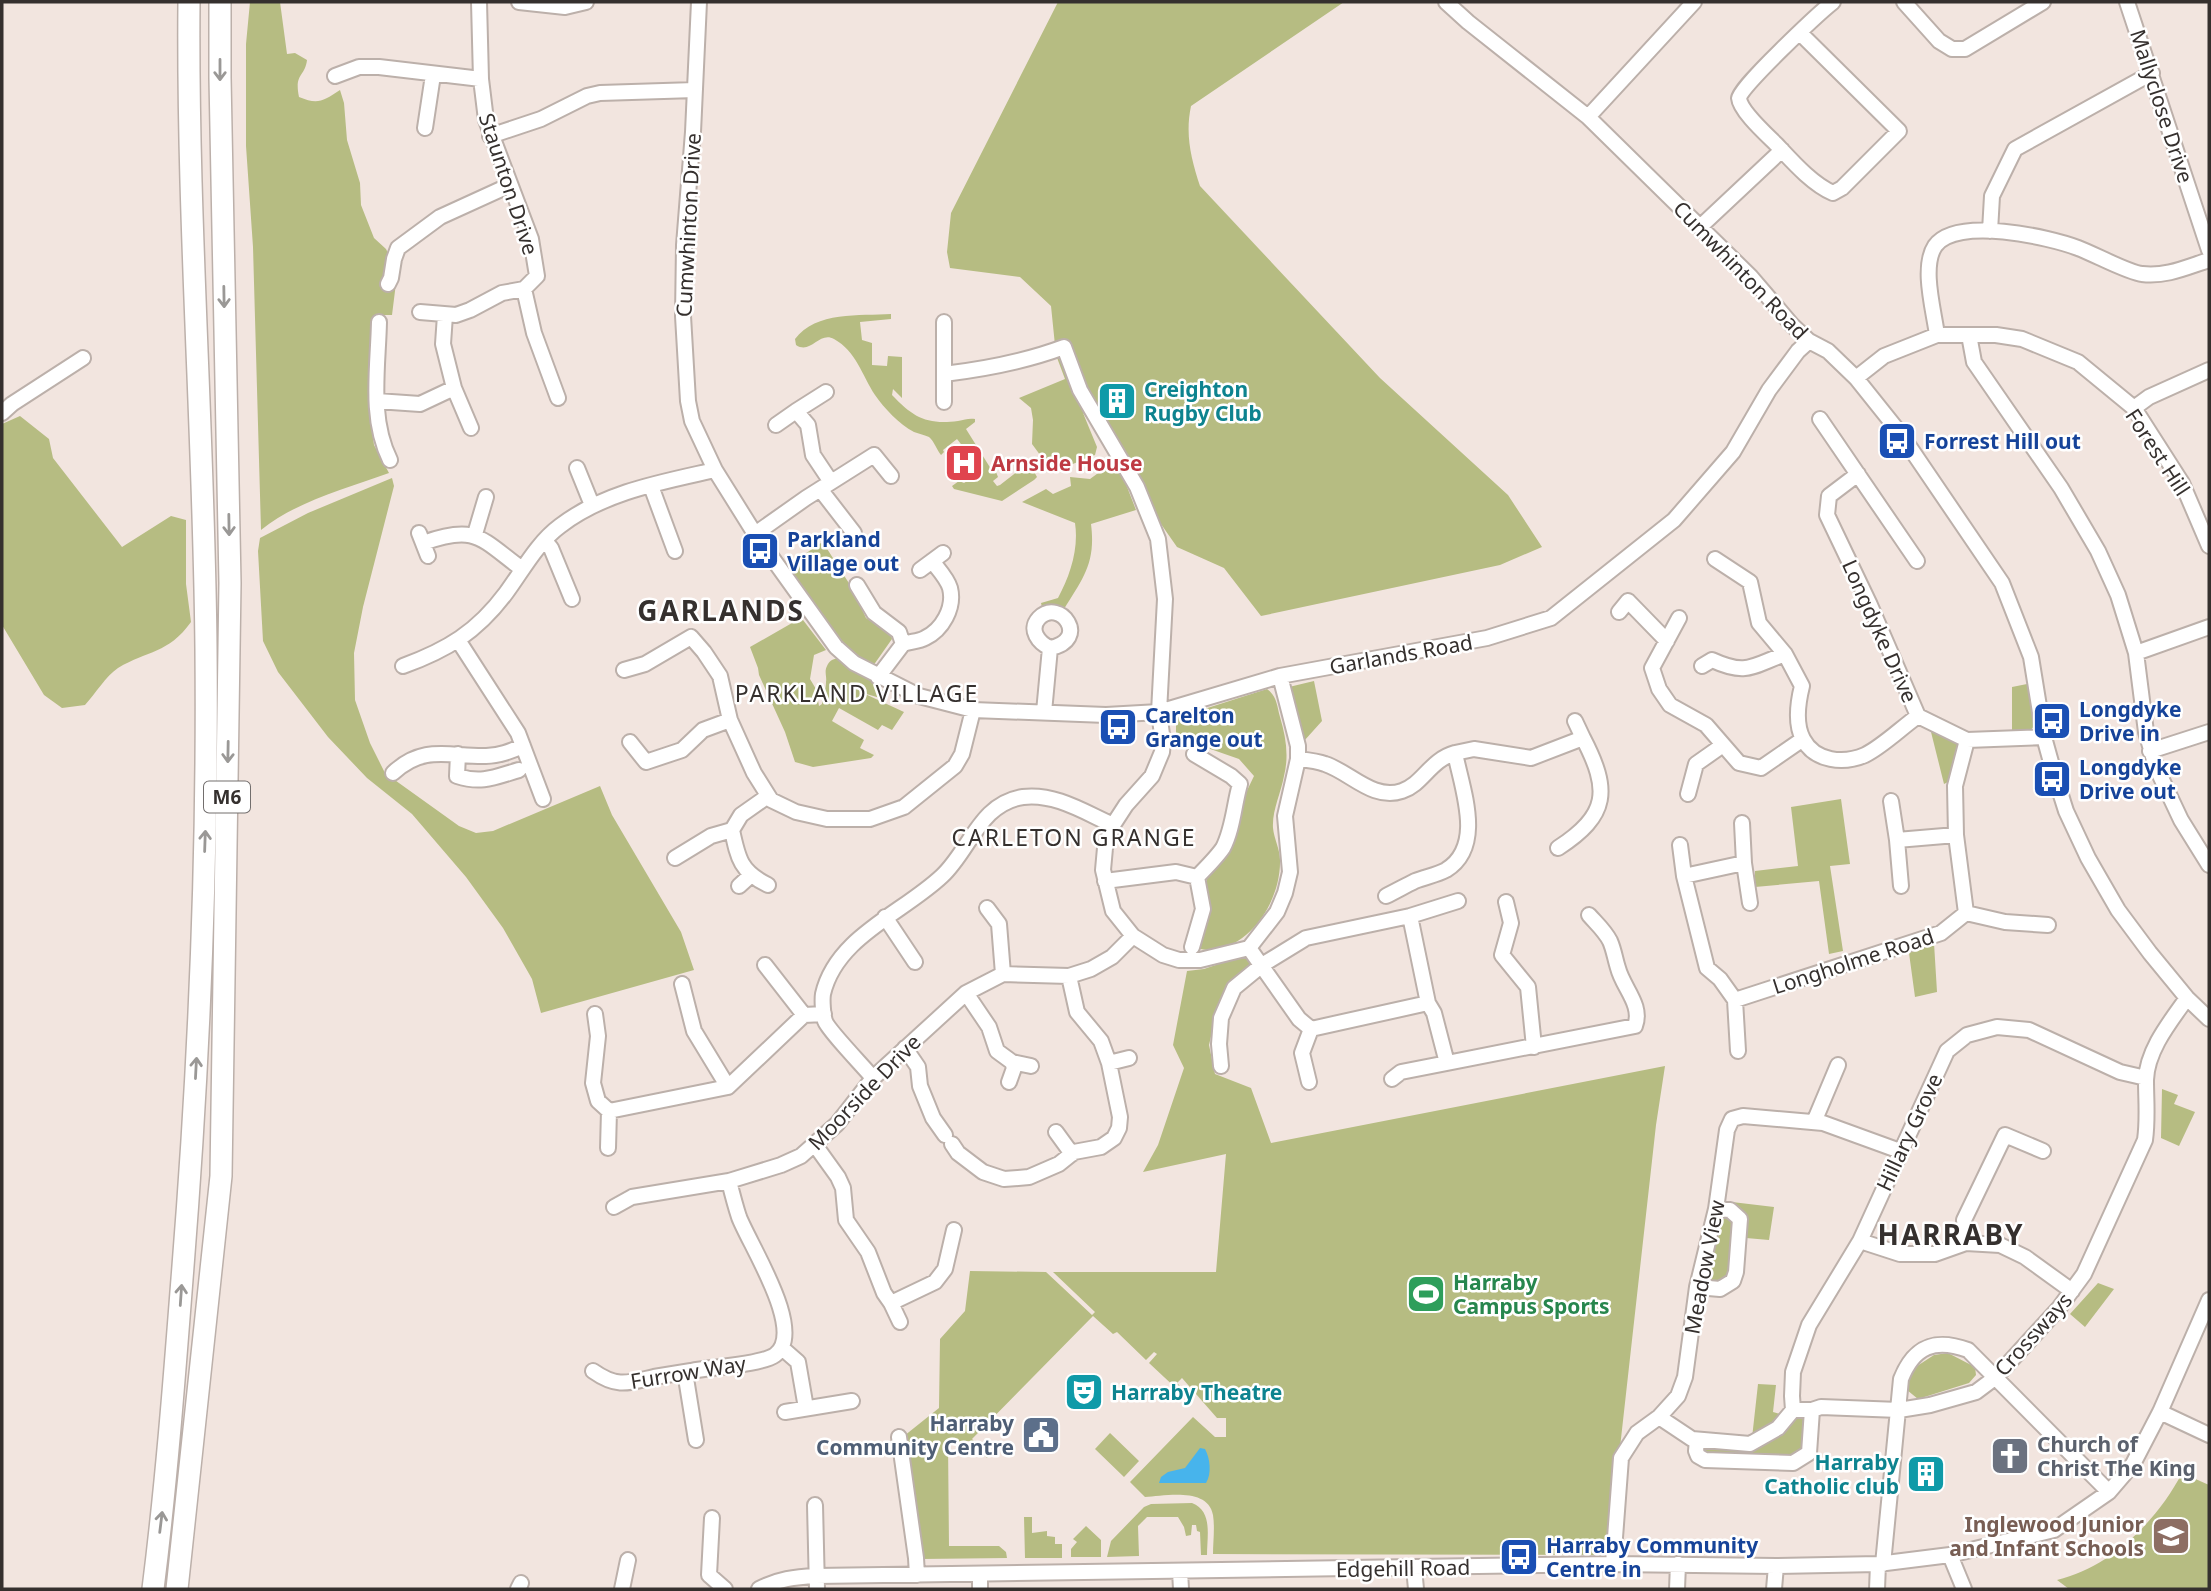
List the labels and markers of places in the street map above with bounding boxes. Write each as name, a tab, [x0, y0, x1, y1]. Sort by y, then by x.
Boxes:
place label: Creighton Rugby Club	[1144, 375, 1262, 427]
building icon: Creighton Rugby Club	[1096, 380, 1138, 422]
bus stop icon: Forrest Hill out	[1876, 420, 1918, 462]
place label: Forrest Hill out	[1924, 427, 2081, 455]
hospital icon: Arnside House	[943, 442, 985, 484]
place label: Arnside House	[991, 449, 1143, 477]
place label: Parkland Village out	[787, 525, 899, 577]
bus stop icon: Parkland Village out	[739, 530, 781, 572]
place label: Longdyke Drive in	[2079, 695, 2182, 747]
bus stop icon: Longdyke Drive in	[2031, 700, 2073, 742]
place label: Carelton Grange out	[1145, 701, 1263, 753]
bus stop icon: Carelton Grange out	[1097, 706, 1139, 748]
place label: Longdyke Drive out	[2079, 753, 2182, 805]
bus stop icon: Longdyke Drive out	[2031, 758, 2073, 800]
place label: Harraby Campus Sports	[1453, 1268, 1609, 1320]
sports icon: Harraby Campus Sports	[1405, 1273, 1447, 1315]
theatre icon: Harraby Theatre	[1063, 1371, 1105, 1413]
place label: Harraby Theatre	[1111, 1378, 1282, 1406]
place label: Harraby Community Centre	[816, 1409, 1014, 1461]
public building icon: Harraby Community Centre	[1020, 1414, 1062, 1456]
place label: Church of Christ The King	[2037, 1430, 2196, 1482]
church icon: Church of Christ The King	[1989, 1435, 2031, 1477]
place label: Harraby Catholic club	[1764, 1448, 1899, 1500]
building icon: Harraby Catholic club	[1905, 1453, 1947, 1495]
place label: Inglewood Junior and Infant Schools	[1949, 1510, 2145, 1562]
school or university icon: Inglewood Junior and Infant Schools	[2150, 1515, 2192, 1557]
place label: Harraby Community Centre in	[1546, 1531, 1758, 1583]
bus stop icon: Harraby Community Centre in	[1498, 1536, 1540, 1578]

